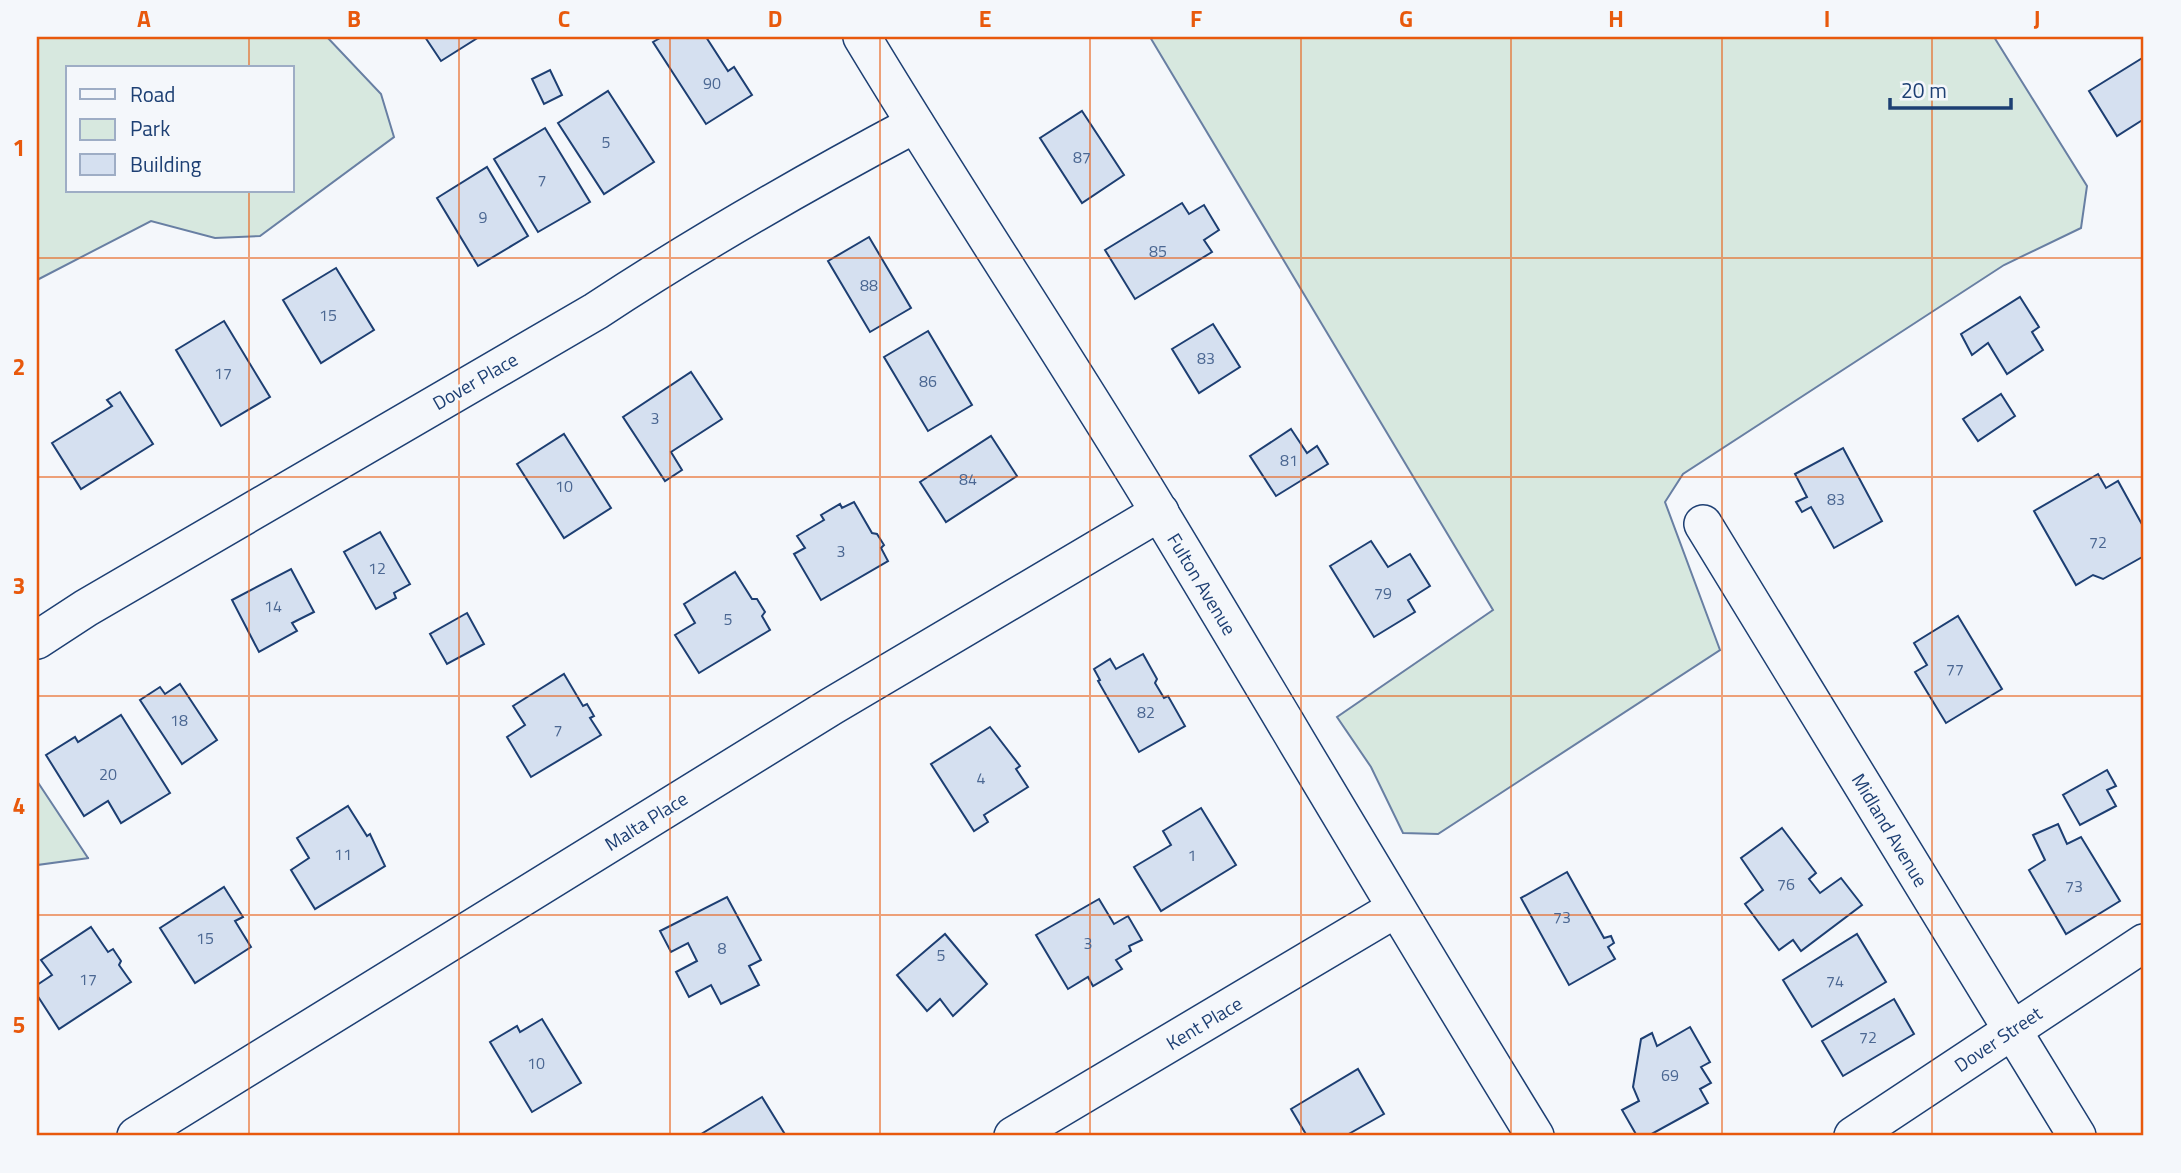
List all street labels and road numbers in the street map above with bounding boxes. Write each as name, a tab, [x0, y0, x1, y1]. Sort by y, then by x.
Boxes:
street label: Dover Place	[427, 344, 523, 417]
street label: Fulton Avenue	[1160, 527, 1244, 640]
street label: Midland Avenue	[1845, 767, 1936, 892]
street label: Malta Place	[599, 784, 693, 858]
street label: Kent Place	[1160, 988, 1247, 1057]
street label: Dover Street	[1948, 998, 2048, 1079]

